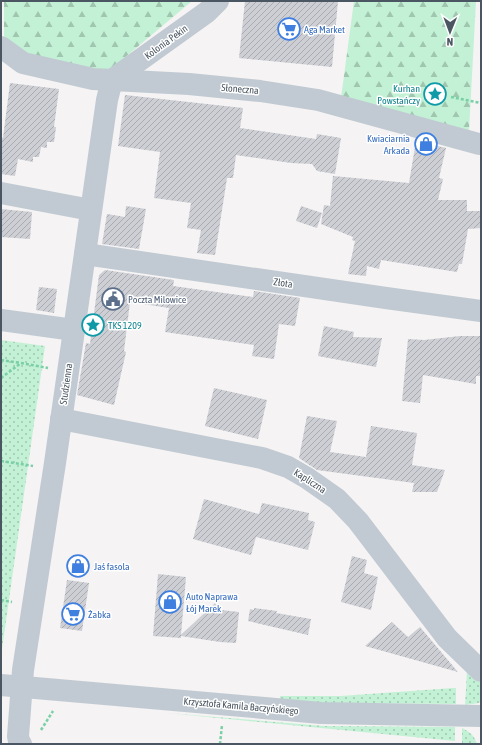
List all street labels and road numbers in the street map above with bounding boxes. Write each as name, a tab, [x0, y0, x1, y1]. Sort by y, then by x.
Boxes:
street label: Kolonia Pekin	[142, 23, 190, 61]
street label: Słoneczna	[221, 82, 260, 96]
street label: Złota	[273, 276, 294, 290]
street label: Studzienna	[58, 362, 74, 405]
street label: Kapliczna	[292, 467, 328, 496]
street label: Krzysztofa Kamila Baczyńskiego	[183, 695, 299, 717]

